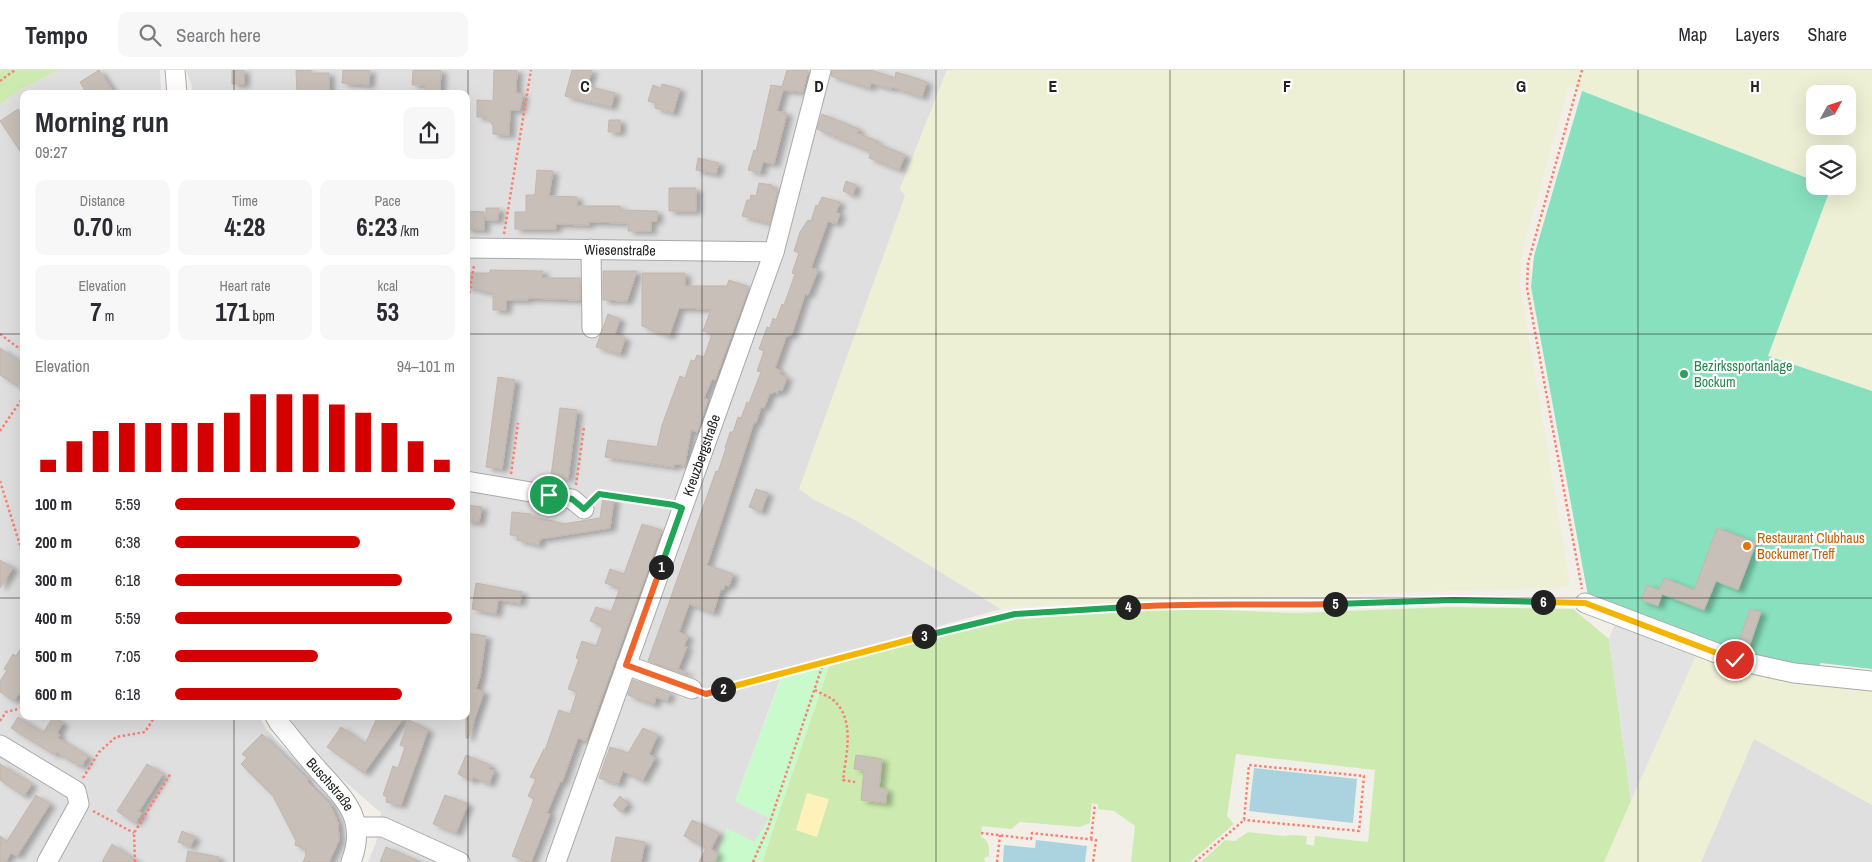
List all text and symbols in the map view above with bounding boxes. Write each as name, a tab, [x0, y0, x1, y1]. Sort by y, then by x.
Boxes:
search box	[118, 12, 468, 57]
text: Tempo	[25, 19, 88, 51]
icon: search	[136, 21, 164, 49]
text: Search here	[176, 22, 261, 48]
text: Map	[1679, 22, 1707, 47]
text: Layers	[1735, 22, 1780, 47]
text: Share	[1808, 22, 1847, 47]
text: C	[580, 75, 590, 97]
text: D	[814, 75, 824, 97]
text: E	[1049, 75, 1058, 97]
text: F	[1283, 75, 1291, 97]
text: G	[1516, 75, 1526, 97]
text: H	[1750, 75, 1760, 97]
north arrow	[1806, 85, 1856, 135]
map controls	[1806, 85, 1856, 195]
text: Morning run	[35, 103, 169, 141]
button: share	[403, 107, 455, 159]
text: 09:27	[35, 141, 68, 163]
button: layers	[1806, 145, 1856, 195]
text: Distance	[80, 192, 125, 210]
text: Time	[232, 192, 258, 210]
text: Pace	[375, 192, 401, 210]
text: 0.70	[73, 210, 113, 244]
text: 4:28	[224, 210, 266, 244]
text: 6:23	[356, 210, 397, 244]
text: km	[113, 222, 132, 240]
text: /km	[397, 222, 419, 240]
street label: Wiesenstraße	[584, 241, 656, 259]
text: Elevation	[78, 277, 126, 295]
text: Heart rate	[219, 277, 271, 295]
text: kcal	[377, 277, 398, 295]
text: 7	[90, 295, 102, 329]
text: 171	[215, 295, 249, 329]
text: 53	[376, 295, 399, 329]
text: m	[102, 307, 114, 325]
text: bpm	[249, 307, 275, 325]
text: Elevation	[35, 355, 90, 377]
text: 94–101 m	[397, 355, 455, 377]
place label: Bezirkssportanlage Bockum	[1694, 357, 1792, 391]
marker: Bezirkssportanlage Bockum	[1678, 368, 1690, 380]
street label: Kreuzbergstraße	[679, 412, 724, 499]
pin	[528, 474, 570, 516]
icon: arrive	[535, 481, 563, 509]
text: 100 m	[35, 493, 72, 515]
text: 5:59	[115, 493, 141, 515]
place label: Restaurant Clubhaus Bockumer Treff	[1757, 529, 1865, 563]
text: 200 m	[35, 531, 72, 553]
text: 6:38	[115, 531, 141, 553]
marker: Restaurant Clubhaus Bockumer Treff	[1741, 540, 1753, 552]
pin: 1	[648, 554, 674, 580]
text: 1	[658, 558, 665, 576]
text: 300 m	[35, 569, 72, 591]
text: 6:18	[115, 569, 141, 591]
pin: 6	[1530, 590, 1556, 614]
pin: 5	[1322, 592, 1348, 616]
text: 6	[1540, 593, 1547, 611]
pin: 4	[1116, 594, 1140, 620]
text: 5	[1332, 595, 1339, 613]
text: 4	[1125, 598, 1132, 616]
text: 400 m	[35, 607, 72, 629]
text: 5:59	[115, 607, 141, 629]
pin: 3	[912, 624, 936, 648]
text: 3	[921, 627, 928, 645]
pin	[1714, 639, 1756, 681]
text: 500 m	[35, 645, 72, 667]
text: 7:05	[115, 645, 141, 667]
icon: check	[1721, 646, 1749, 674]
pin: 2	[710, 676, 736, 702]
text: 2	[720, 680, 727, 698]
text: 600 m	[35, 683, 72, 705]
text: 6:18	[115, 683, 141, 705]
street label: Buschstraße	[303, 754, 358, 814]

